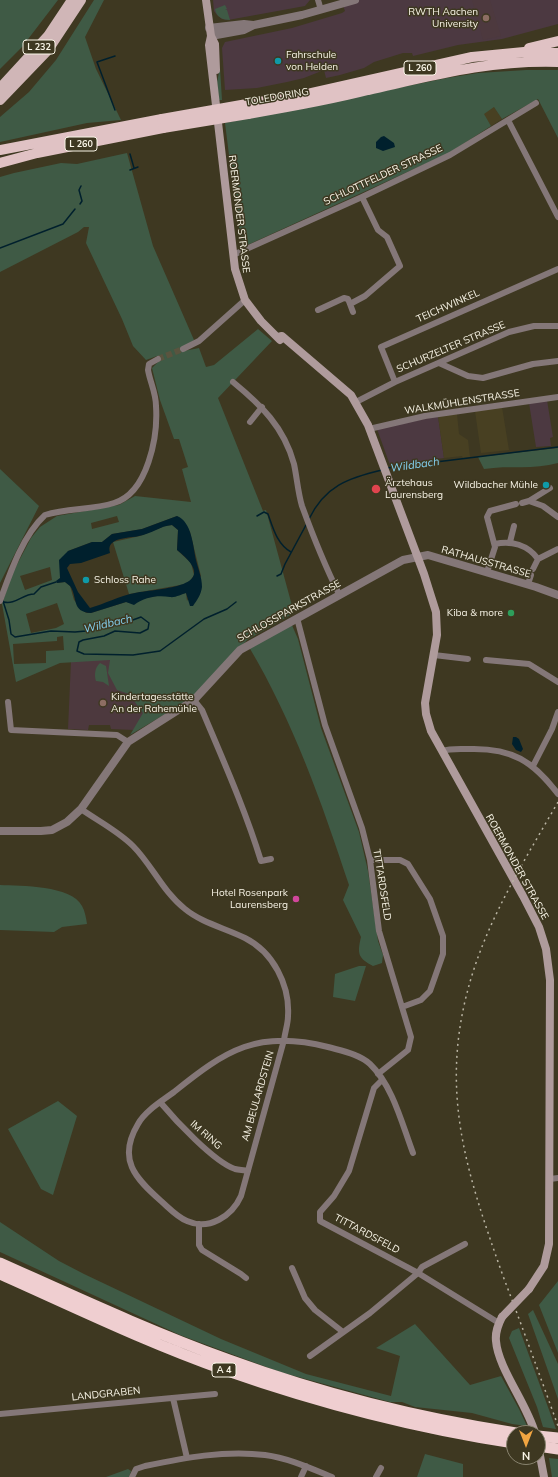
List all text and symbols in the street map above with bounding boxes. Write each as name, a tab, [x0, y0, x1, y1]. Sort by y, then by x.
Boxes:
place label: RWTH Aachen University	[408, 6, 478, 30]
marker: RWTH Aachen University	[481, 13, 491, 23]
road number: L 232	[23, 40, 55, 54]
place label: Fahrschule von Helden	[286, 49, 338, 72]
marker: Fahrschule von Helden	[273, 56, 283, 66]
road number: L 260	[404, 61, 436, 75]
street label: TOLEDORING	[244, 86, 310, 108]
road number: L 260	[65, 137, 97, 151]
street label: SCHLOTTFELDER STRASSE	[322, 142, 444, 208]
street label: ROERMONDER STRASSE	[226, 154, 252, 274]
street label: TEICHWINKEL	[415, 287, 481, 325]
street label: SCHURZELTER STRASSE	[395, 319, 507, 375]
street label: WALKMÜHLENSTRASSE	[403, 387, 521, 417]
water label: Wildbach	[390, 455, 440, 475]
place label: Ärztehaus Laurensberg	[385, 477, 443, 500]
place label: Wildbacher Mühle	[454, 479, 538, 491]
marker: Wildbacher Mühle	[541, 480, 551, 490]
marker: Ärztehaus Laurensberg	[370, 483, 382, 495]
street label: RATHAUSSTRASSE	[440, 543, 532, 581]
place label: Schloss Rahe	[94, 574, 156, 586]
marker: Schloss Rahe	[81, 575, 91, 585]
street label: SCHLOSSPARKSTRASSE	[235, 577, 343, 645]
place label: Kiba & more	[447, 607, 503, 619]
marker: Kiba & more	[506, 608, 516, 618]
water label: Wildbach	[83, 612, 133, 636]
place label: Kindertagesstätte An der Rahemühle	[111, 691, 197, 714]
marker: Kindertagesstätte An der Rahemühle	[98, 698, 108, 708]
street label: ROERMONDER STRASSE	[483, 812, 551, 922]
street label: TITTARDSFELD	[370, 848, 394, 922]
place label: Hotel Rosenpark Laurensberg	[211, 887, 288, 910]
marker: Hotel Rosenpark Laurensberg	[291, 894, 301, 904]
street label: AM BEULARDSTEIN	[239, 1049, 277, 1143]
street label: IM RING	[188, 1118, 224, 1152]
street label: TITTARDSFELD	[332, 1212, 402, 1256]
road number: A 4	[212, 1363, 236, 1377]
street label: LANDGRABEN	[71, 1384, 141, 1404]
north arrow	[506, 1425, 546, 1465]
text: N	[522, 1449, 530, 1463]

